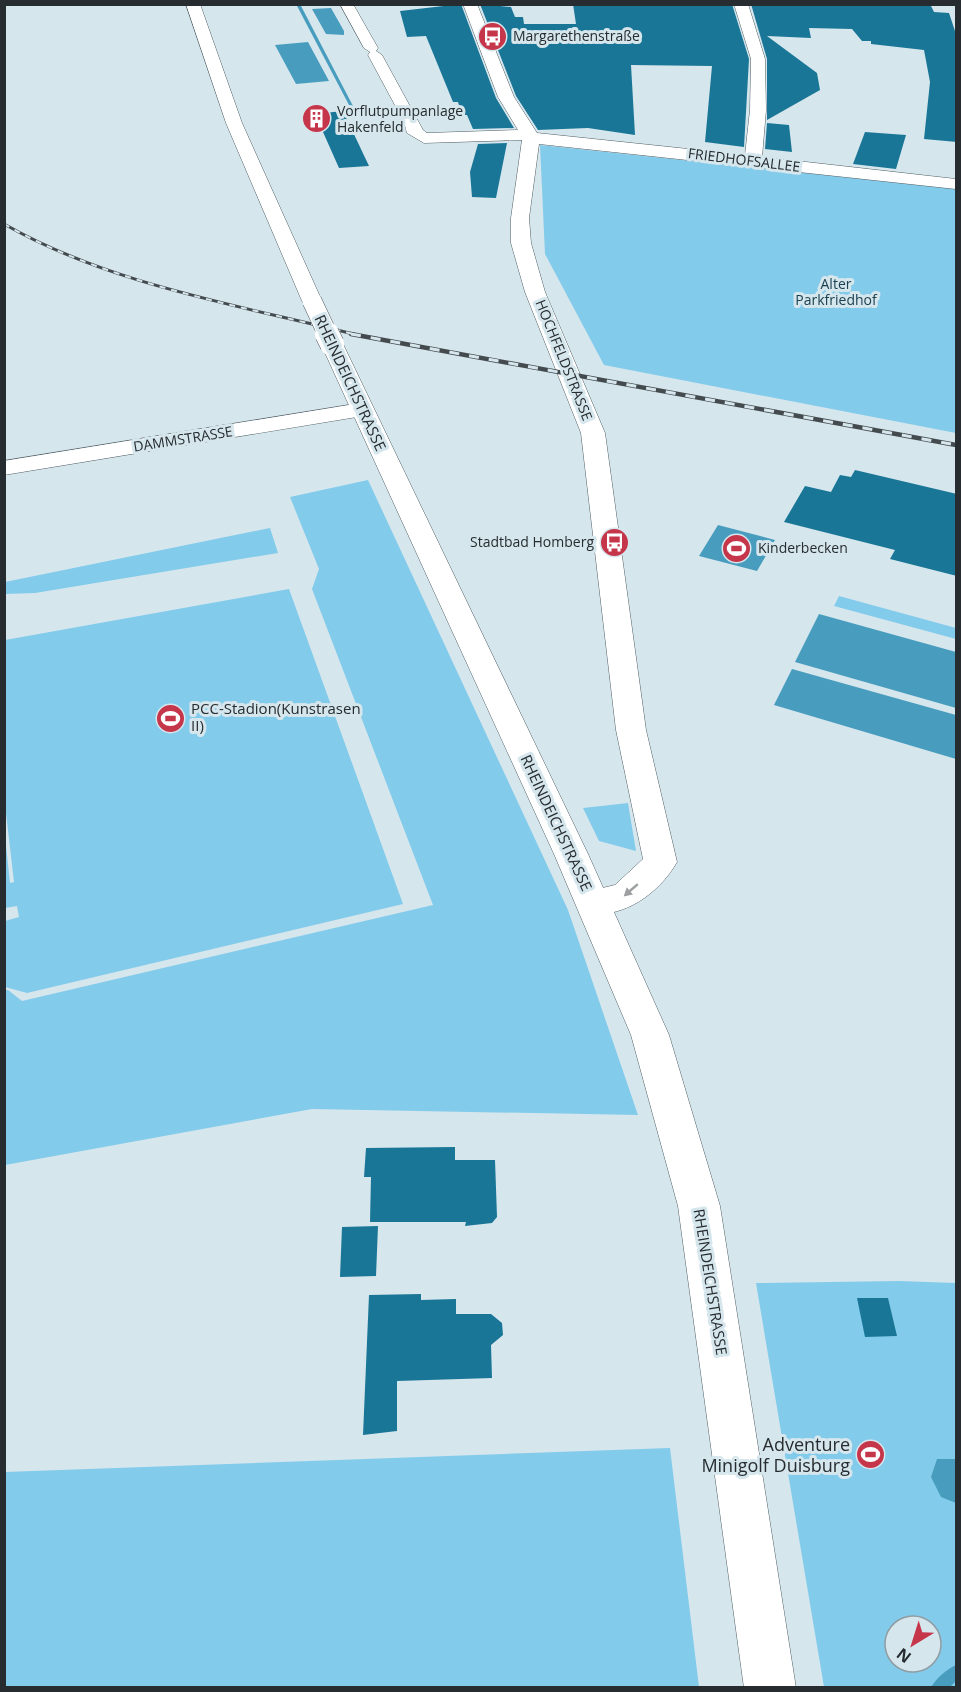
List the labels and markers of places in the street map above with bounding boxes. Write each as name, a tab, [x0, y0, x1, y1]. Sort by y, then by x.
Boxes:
bus stop icon: Margarethenstraße	[476, 20, 508, 52]
place label: Margarethenstraße	[513, 26, 640, 45]
place label: Vorflutpumpanlage Hakenfeld	[337, 101, 463, 136]
building icon: Vorflutpumpanlage Hakenfeld	[300, 103, 332, 135]
bus stop icon: Stadtbad Homberg	[599, 526, 631, 558]
place label: Stadtbad Homberg	[470, 532, 594, 551]
sports icon: Kinderbecken	[721, 532, 753, 564]
place label: Kinderbecken	[758, 538, 848, 557]
place label: PCC-Stadion(Kunstrasen II)	[191, 698, 361, 735]
sports icon: PCC-Stadion(Kunstrasen II)	[154, 702, 186, 734]
place label: Adventure Minigolf Duisburg	[701, 1432, 850, 1477]
sports icon: Adventure Minigolf Duisburg	[855, 1439, 887, 1471]

